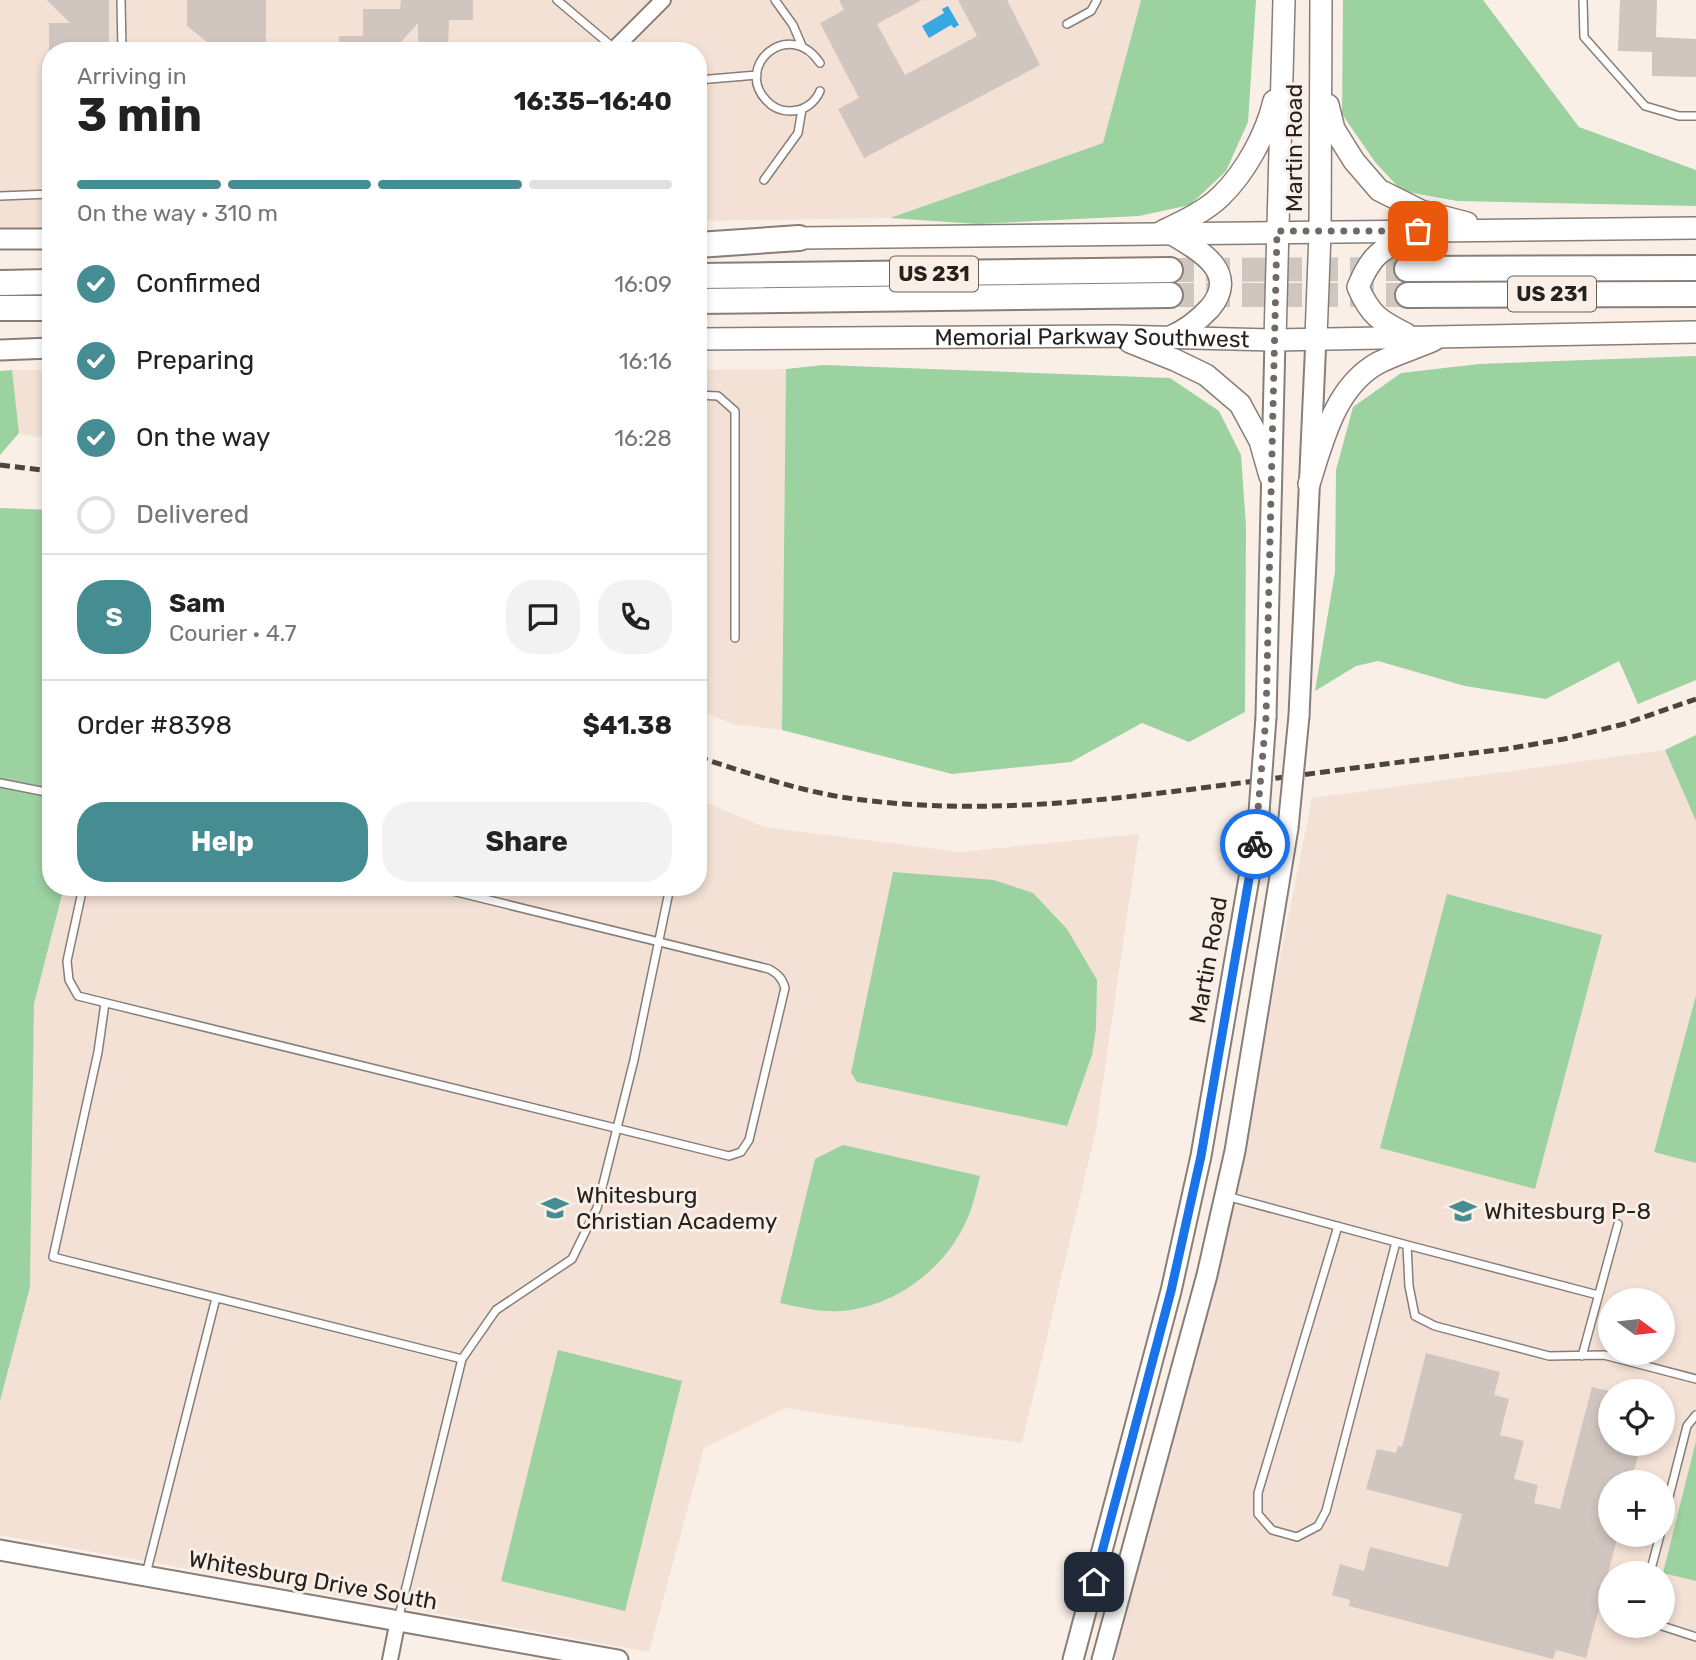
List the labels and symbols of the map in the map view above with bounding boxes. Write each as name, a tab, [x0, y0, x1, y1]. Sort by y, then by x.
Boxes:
street label: Martin Road	[1280, 84, 1308, 212]
pin	[1388, 201, 1448, 261]
road number: US 231	[890, 256, 978, 292]
road number: US 231	[1508, 276, 1596, 312]
street label: Memorial Parkway Southwest	[934, 322, 1250, 353]
courier	[1220, 809, 1290, 879]
street label: Martin Road	[1183, 894, 1233, 1026]
place label: Whitesburg Christian Academy	[576, 1181, 778, 1235]
school or university icon: Whitesburg Christian Academy	[540, 1193, 570, 1223]
school or university icon: Whitesburg P-8	[1448, 1196, 1478, 1226]
place label: Whitesburg P-8	[1484, 1197, 1651, 1225]
north arrow	[1598, 1288, 1675, 1365]
street label: Whitesburg Drive South	[186, 1544, 440, 1616]
pin	[1064, 1552, 1124, 1612]

